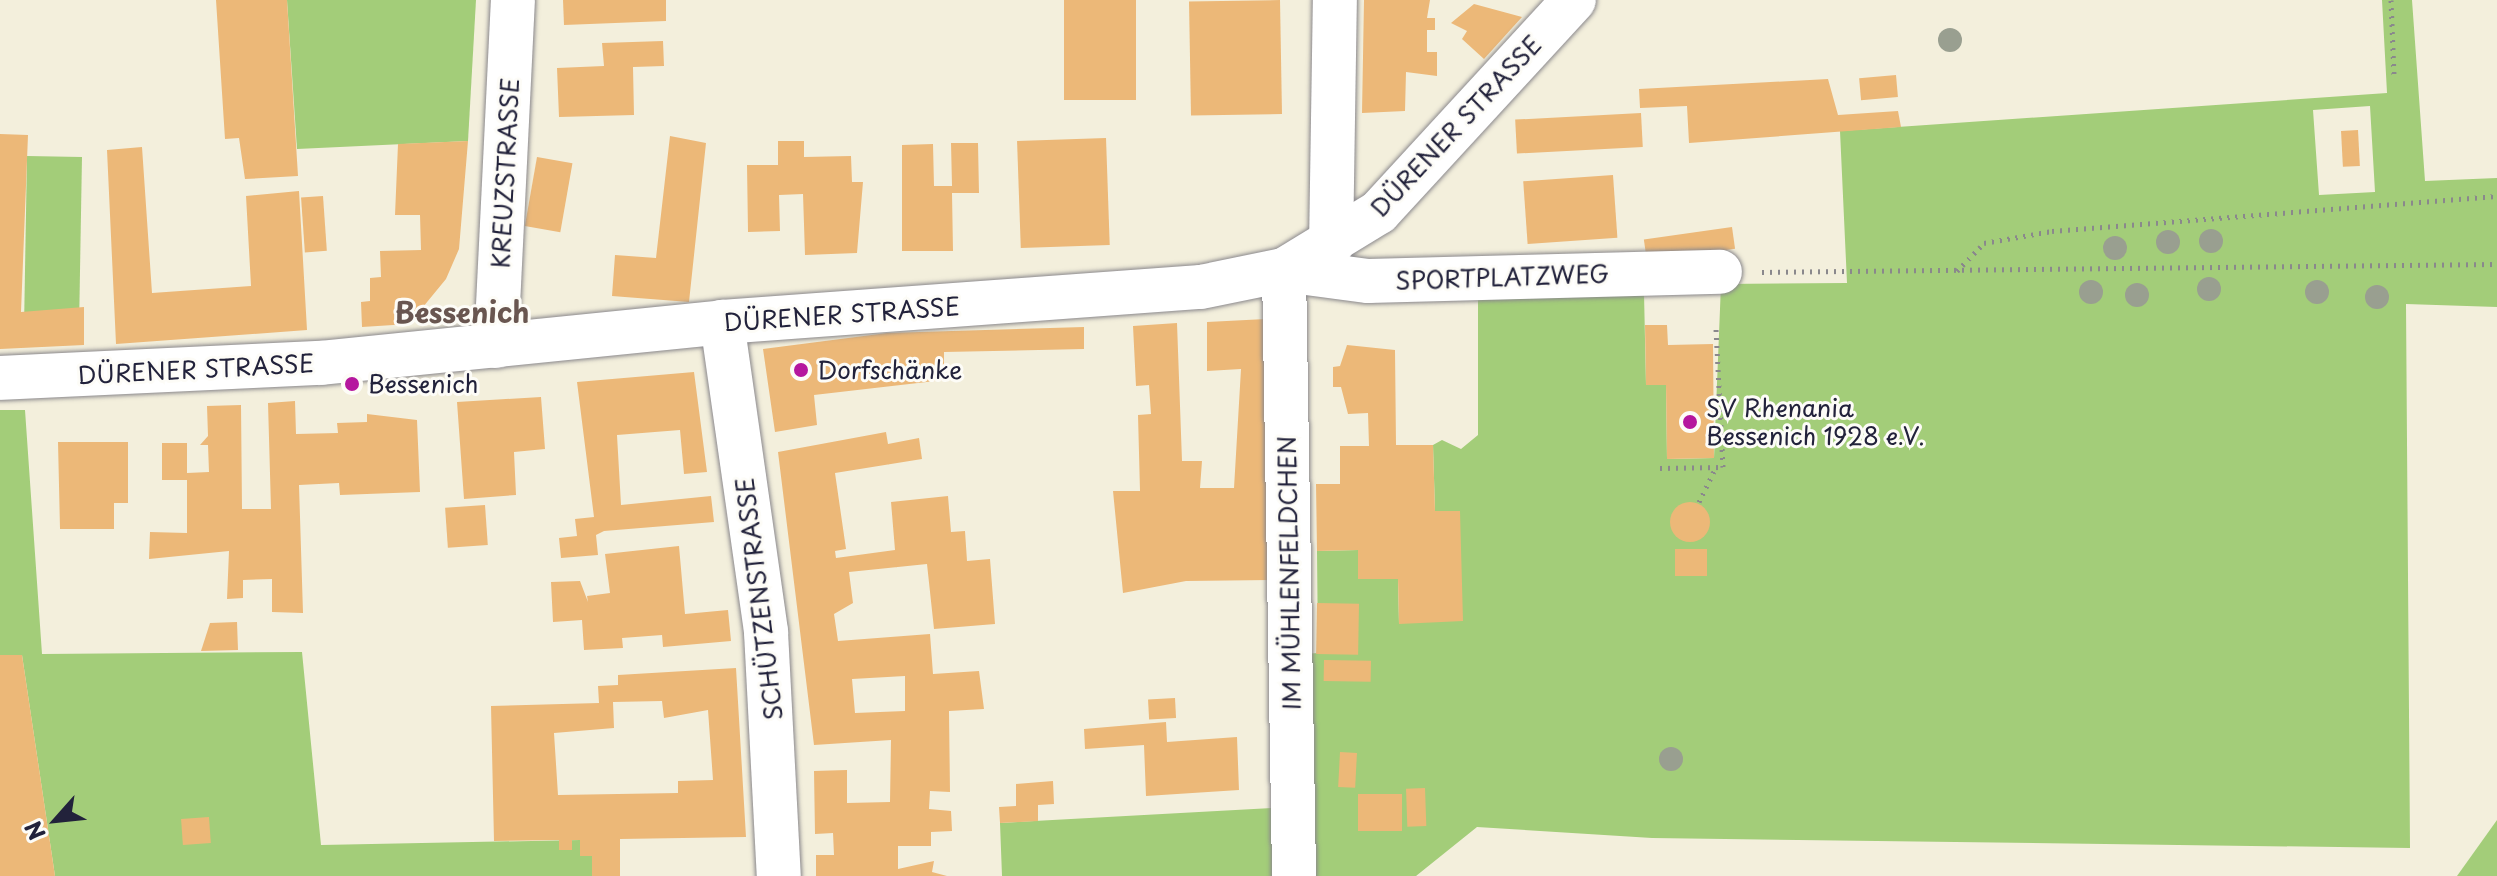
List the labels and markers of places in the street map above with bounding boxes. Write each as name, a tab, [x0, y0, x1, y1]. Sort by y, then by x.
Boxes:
place label: Dorfschänke	[817, 356, 962, 384]
marker: Dorfschänke	[792, 361, 810, 379]
place label: Bessenich	[368, 370, 478, 398]
marker: Bessenich	[343, 375, 361, 393]
place label: SV Rhenania Bessenich 1928 e.V.	[1706, 394, 1926, 450]
marker: SV Rhenania Bessenich 1928 e.V.	[1681, 413, 1699, 431]

